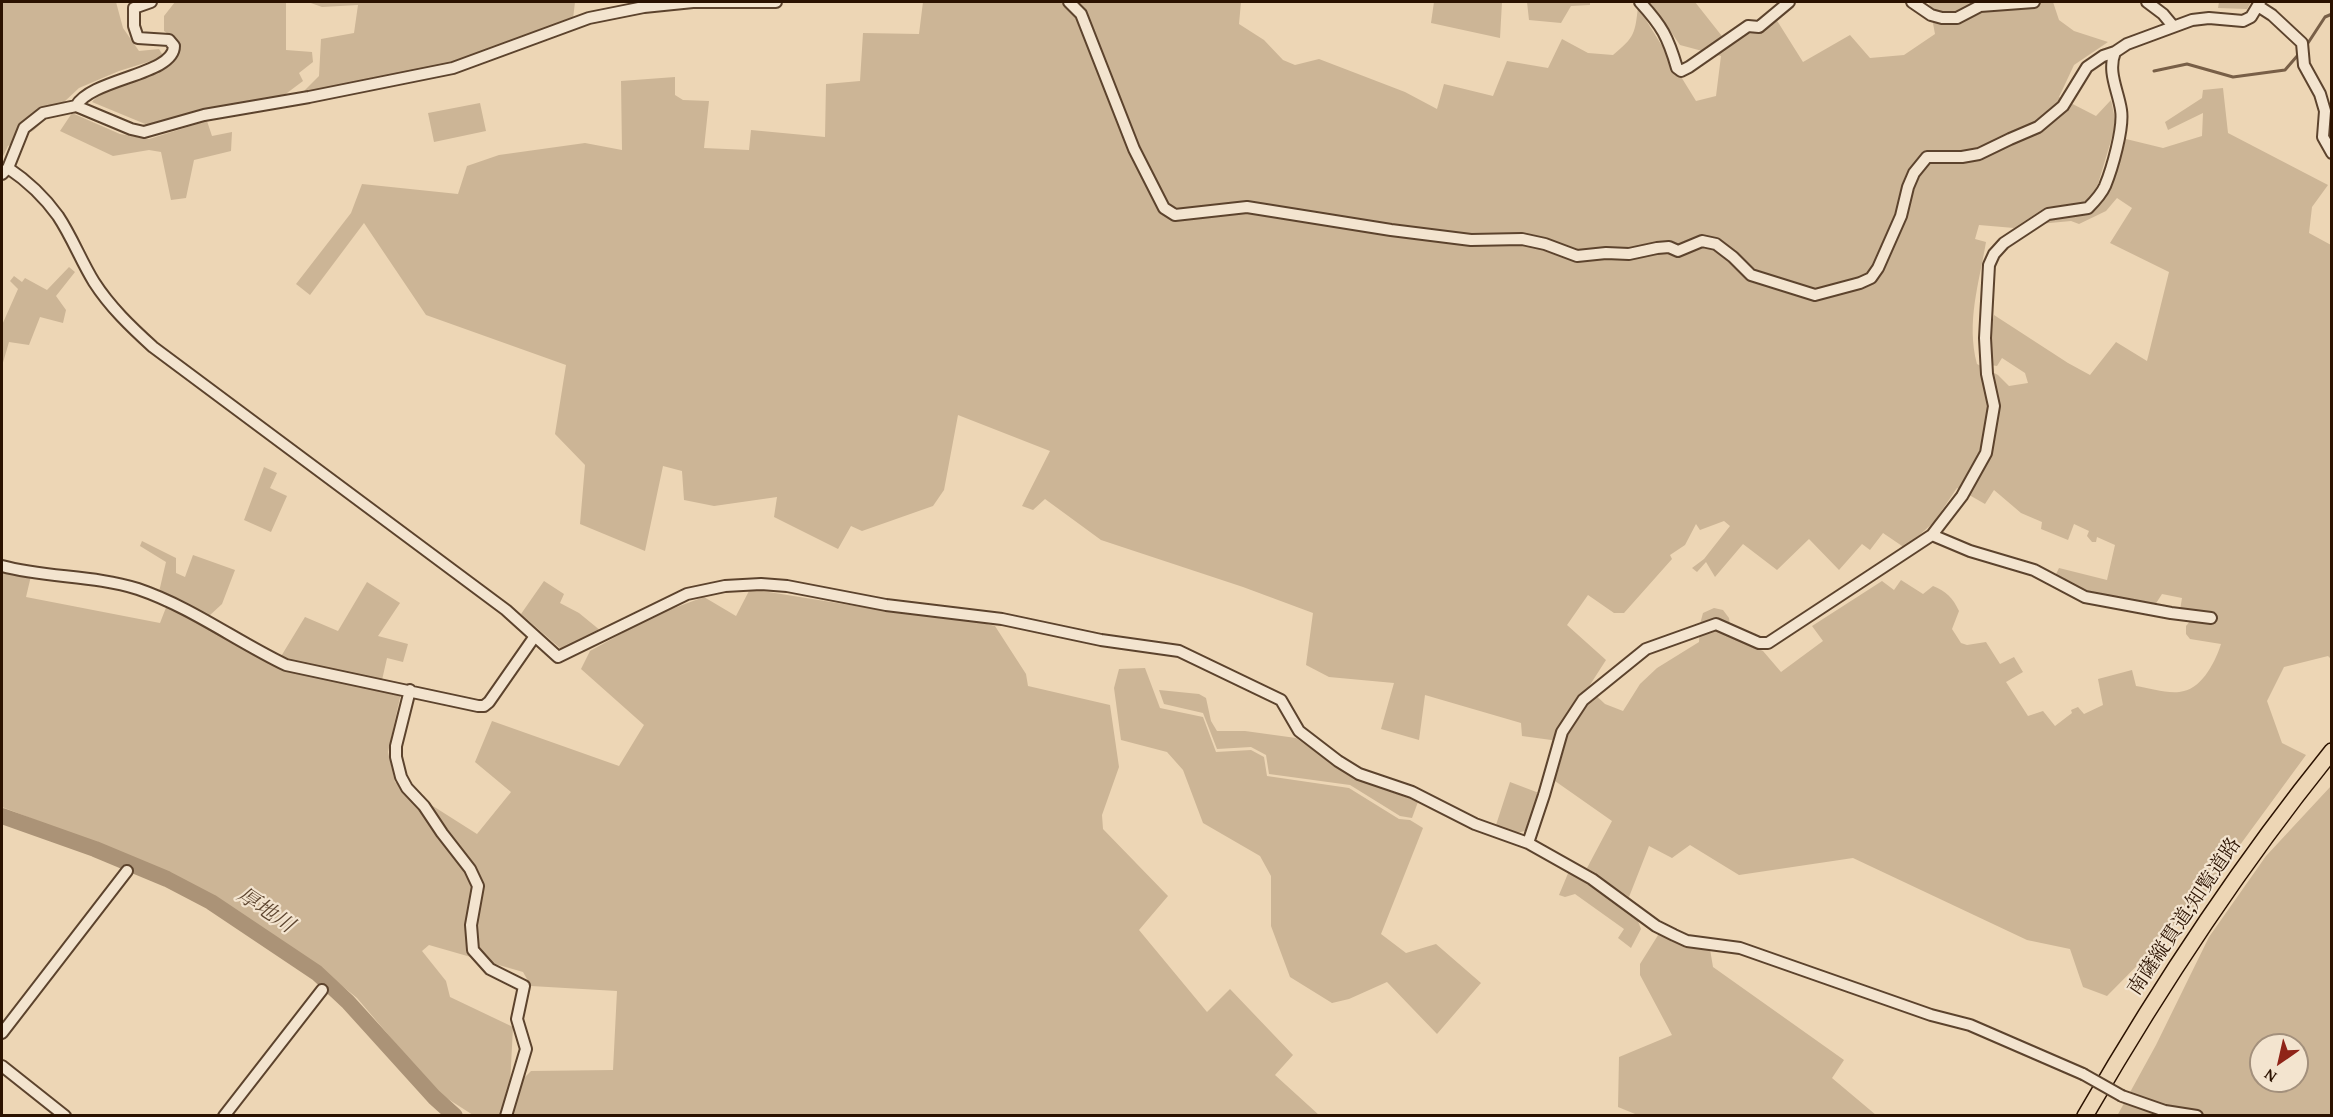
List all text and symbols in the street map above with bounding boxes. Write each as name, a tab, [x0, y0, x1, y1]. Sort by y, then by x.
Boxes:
street label: 南薩縦貫道;知覧道路	[2123, 834, 2247, 1000]
water label: 厚地川	[232, 883, 298, 939]
north arrow	[2249, 1033, 2309, 1093]
text: N	[2259, 1063, 2281, 1089]

